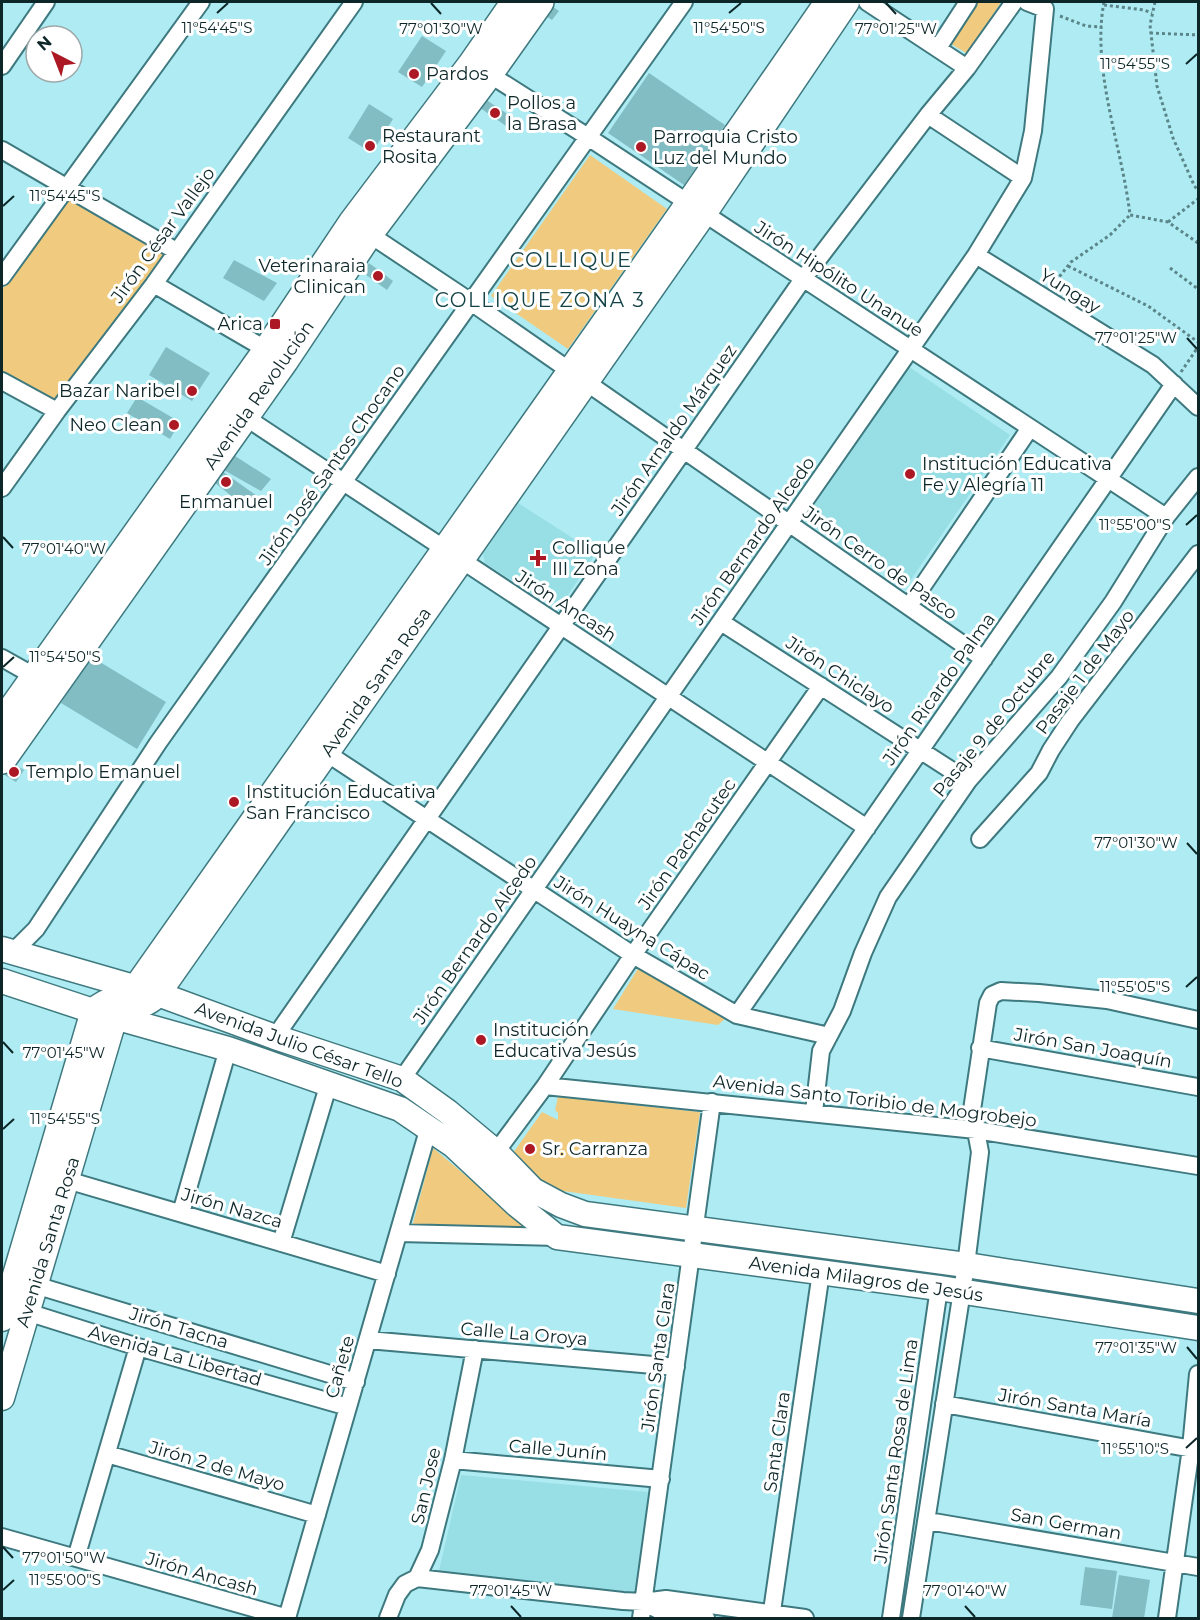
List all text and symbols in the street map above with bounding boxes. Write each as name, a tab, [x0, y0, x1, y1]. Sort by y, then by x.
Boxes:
text: 11°54'45"S	[182, 18, 252, 37]
text: 11°54'50"S	[693, 18, 765, 37]
text: 77°01'30"W	[399, 19, 483, 38]
text: 77°01'25"W	[855, 19, 937, 38]
north arrow	[24, 24, 84, 84]
text: N	[33, 32, 55, 55]
text: 11°54'55"S	[1100, 54, 1170, 73]
place label: Pardos	[426, 63, 489, 85]
marker: Pardos	[407, 67, 421, 81]
place label: Pollos a la Brasa	[507, 92, 577, 135]
marker: Pollos a la Brasa	[488, 106, 502, 120]
place label: Restaurant Rosita	[382, 125, 481, 168]
place label: Parroquia Cristo Luz del Mundo	[653, 126, 798, 169]
marker: Restaurant Rosita	[363, 139, 377, 153]
marker: Parroquia Cristo Luz del Mundo	[634, 140, 648, 154]
street label: Jirón César Vallejo	[106, 163, 220, 308]
text: 11°54'45"S	[30, 186, 100, 205]
street label: Jirón Hipólito Unanue	[750, 216, 928, 342]
district label: COLLIQUE	[509, 247, 633, 272]
place label: Veterinaraia Clinican	[258, 255, 366, 298]
street label: Yungay	[1036, 264, 1105, 318]
marker: Veterinaraia Clinican	[371, 269, 385, 283]
district label: COLLIQUE ZONA 3	[435, 288, 645, 312]
place label: Arica	[217, 313, 263, 335]
street label: Avenida Revolución	[199, 316, 319, 474]
marker: Arica	[268, 317, 282, 331]
text: 77°01'25"W	[1095, 328, 1177, 347]
street label: Jirón Arnaldo Márquez	[606, 340, 741, 521]
street label: Jirón José Santos Chocano	[254, 361, 410, 570]
place label: Bazar Naribel	[59, 380, 180, 402]
marker: Bazar Naribel	[185, 384, 199, 398]
place label: Neo Clean	[69, 414, 162, 436]
marker: Neo Clean	[167, 418, 181, 432]
street label: Jirón Bernardo Alcedo	[686, 453, 820, 630]
place label: Institución Educativa Fe y Alegría 11	[922, 453, 1112, 496]
marker: Institución Educativa Fe y Alegría 11	[903, 467, 917, 481]
marker: Enmanuel	[219, 475, 233, 489]
place label: Enmanuel	[179, 491, 273, 513]
street label: Jirón Cerro de Pasco	[798, 501, 961, 625]
text: 11°55'00"S	[1099, 515, 1171, 534]
place label: Collique III Zona	[552, 537, 625, 580]
text: 77°01'40"W	[22, 539, 106, 558]
marker: Collique III Zona	[529, 549, 547, 567]
street label: Jirón Ancash	[511, 565, 621, 647]
street label: Avenida Santa Rosa	[316, 603, 436, 761]
street label: Pasaje 1 de Mayo	[1031, 605, 1139, 739]
street label: Jirón Ricardo Palma	[878, 609, 1000, 770]
street label: Jirón Chiclayo	[781, 631, 898, 718]
street label: Pasaje 9 de Octubre	[928, 646, 1060, 801]
text: 11°54'50"S	[29, 647, 101, 666]
place label: Templo Emanuel	[26, 761, 180, 783]
marker: Templo Emanuel	[7, 765, 21, 779]
street label: Jirón Pachacutec	[633, 774, 741, 915]
place label: Institución Educativa San Francisco	[246, 781, 436, 824]
marker: Institución Educativa San Francisco	[227, 795, 241, 809]
text: 77°01'30"W	[1094, 833, 1178, 852]
street label: Jirón Bernardo Alcedo	[408, 852, 542, 1029]
street label: Jirón Huayna Cápac	[549, 871, 714, 985]
text: 11°55'05"S	[1100, 977, 1170, 996]
street label: Avenida Julio César Tello	[192, 997, 406, 1093]
place label: Institución Educativa Jesús	[493, 1019, 637, 1062]
street label: Jirón San Joaquín	[1011, 1023, 1174, 1073]
marker: Institución Educativa Jesús	[474, 1033, 488, 1047]
text: 77°01'45"W	[23, 1043, 106, 1062]
street label: Avenida Santo Toribio de Mogrobejo	[712, 1070, 1038, 1132]
text: 11°54'55"S	[30, 1109, 100, 1128]
place label: Sr. Carranza	[542, 1138, 648, 1160]
marker: Sr. Carranza	[523, 1142, 537, 1156]
street label: Avenida Santa Rosa	[12, 1154, 84, 1330]
street label: Jirón Nazca	[178, 1183, 285, 1233]
street label: Avenida Milagros de Jesús	[747, 1252, 985, 1306]
street label: Jirón Santa Clara	[636, 1281, 679, 1434]
street label: Jirón Tacna	[126, 1302, 231, 1353]
street label: Calle La Oroya	[459, 1317, 589, 1351]
street label: Avenida La Libertad	[86, 1321, 264, 1391]
street label: Cañete	[321, 1333, 359, 1401]
street label: Jirón Santa Rosa de Lima	[869, 1337, 923, 1566]
text: 77°01'35"W	[1095, 1338, 1177, 1357]
street label: Jirón Santa María	[996, 1383, 1153, 1432]
street label: Santa Clara	[759, 1390, 795, 1494]
street label: Calle Junín	[508, 1435, 608, 1465]
street label: Jirón 2 de Mayo	[146, 1436, 287, 1496]
text: 11°55'10"S	[1101, 1439, 1169, 1458]
street label: San Jose	[406, 1445, 446, 1527]
street label: San German	[1009, 1503, 1123, 1545]
street label: Jirón Ancash	[142, 1547, 261, 1601]
text: 77°01'50"W	[22, 1548, 106, 1567]
text: 11°55'00"S	[29, 1570, 101, 1589]
text: 77°01'45"W	[470, 1581, 553, 1600]
text: 77°01'40"W	[923, 1581, 1007, 1600]

